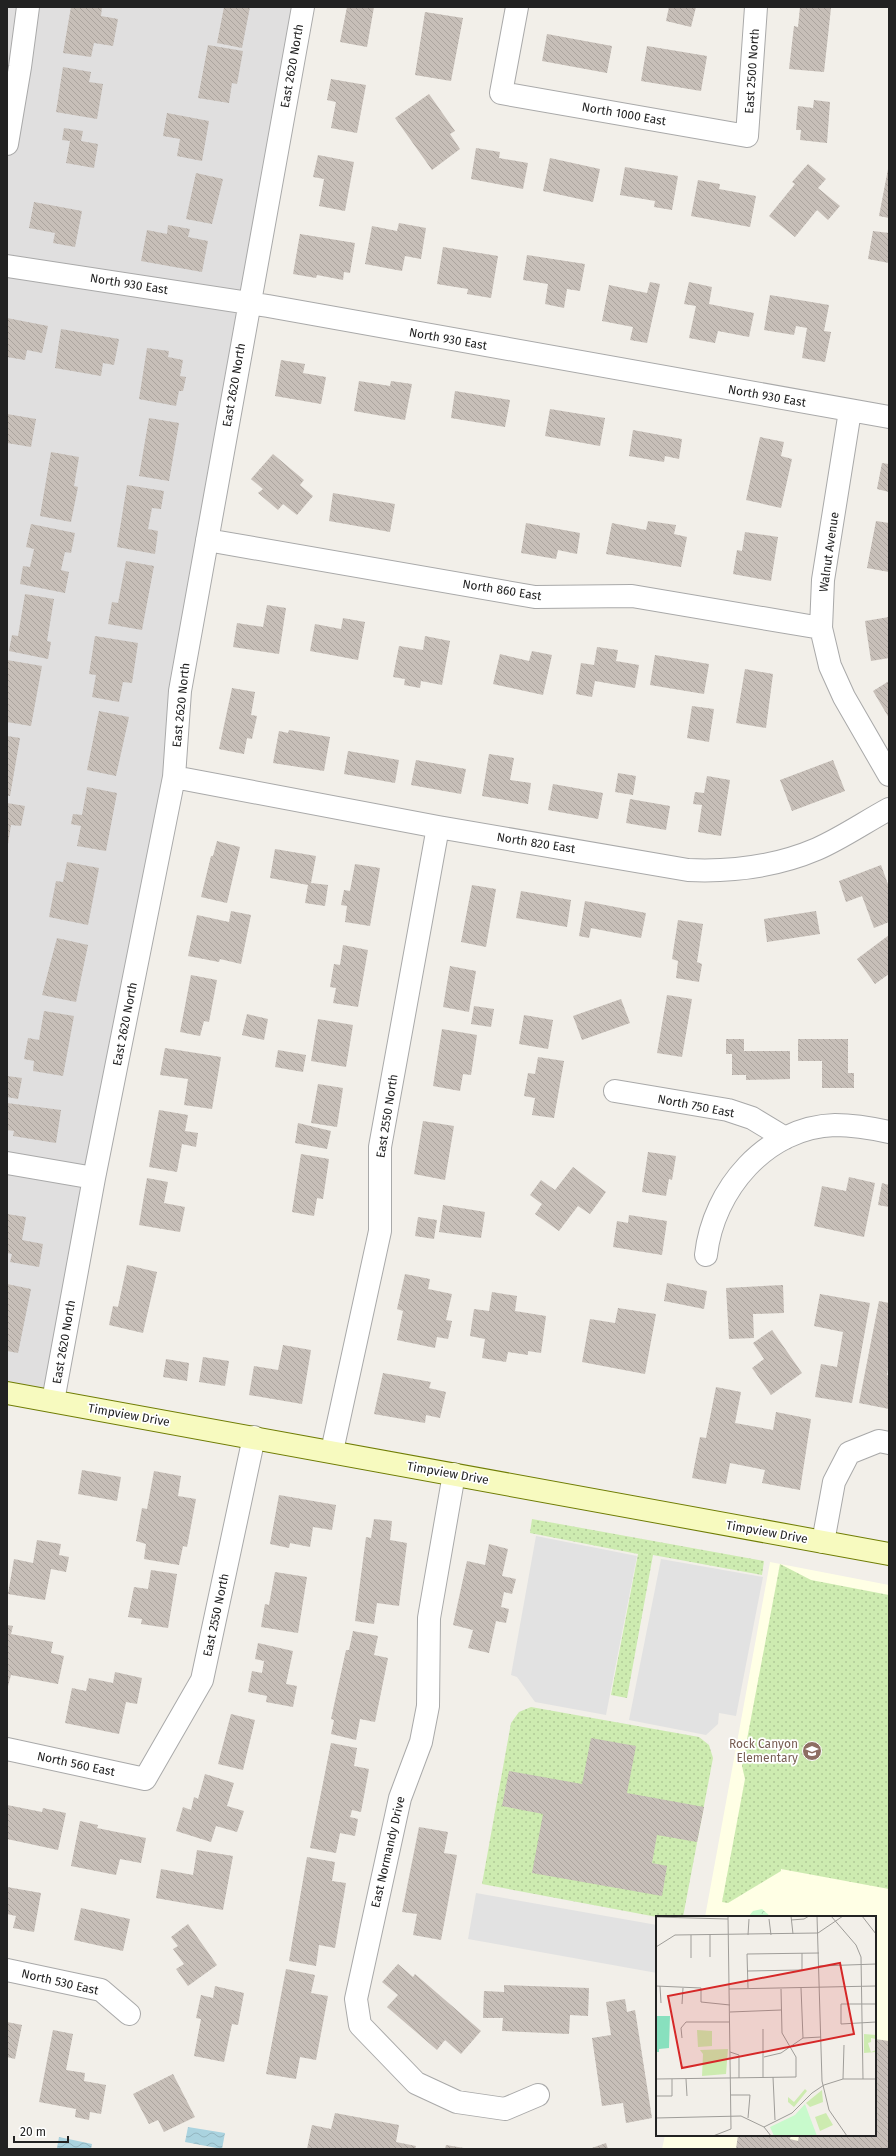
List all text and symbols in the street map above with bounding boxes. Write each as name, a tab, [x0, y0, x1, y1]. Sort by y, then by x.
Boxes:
street label: East 2620 North	[278, 23, 306, 109]
street label: East 2500 North	[742, 28, 762, 114]
street label: North 1000 East	[581, 100, 668, 128]
street label: North 930 East	[89, 271, 170, 297]
street label: North 930 East	[408, 325, 489, 353]
street label: East 2620 North	[220, 342, 248, 428]
street label: North 930 East	[727, 382, 808, 410]
street label: Walnut Avenue	[816, 511, 842, 593]
street label: North 860 East	[461, 577, 543, 603]
street label: East 2620 North	[170, 662, 192, 748]
street label: North 820 East	[496, 830, 577, 856]
street label: East 2620 North	[110, 981, 140, 1067]
street label: East 2550 North	[373, 1073, 401, 1159]
street label: North 750 East	[656, 1092, 736, 1120]
street label: East 2620 North	[50, 1299, 78, 1385]
street label: Timpview Drive	[87, 1401, 171, 1429]
street label: Timpview Drive	[406, 1459, 490, 1487]
street label: Timpview Drive	[725, 1518, 809, 1546]
street label: East 2550 North	[200, 1572, 232, 1658]
place label: Rock Canyon Elementary	[729, 1737, 798, 1765]
school or university icon: Rock Canyon Elementary	[801, 1740, 823, 1762]
street label: North 560 East	[36, 1749, 117, 1779]
street label: East Normandy Drive	[368, 1795, 408, 1909]
inset map	[656, 1916, 876, 2136]
street label: North 530 East	[20, 1966, 101, 1998]
scale bar	[14, 2118, 68, 2144]
text: 20 m	[20, 2125, 46, 2139]

